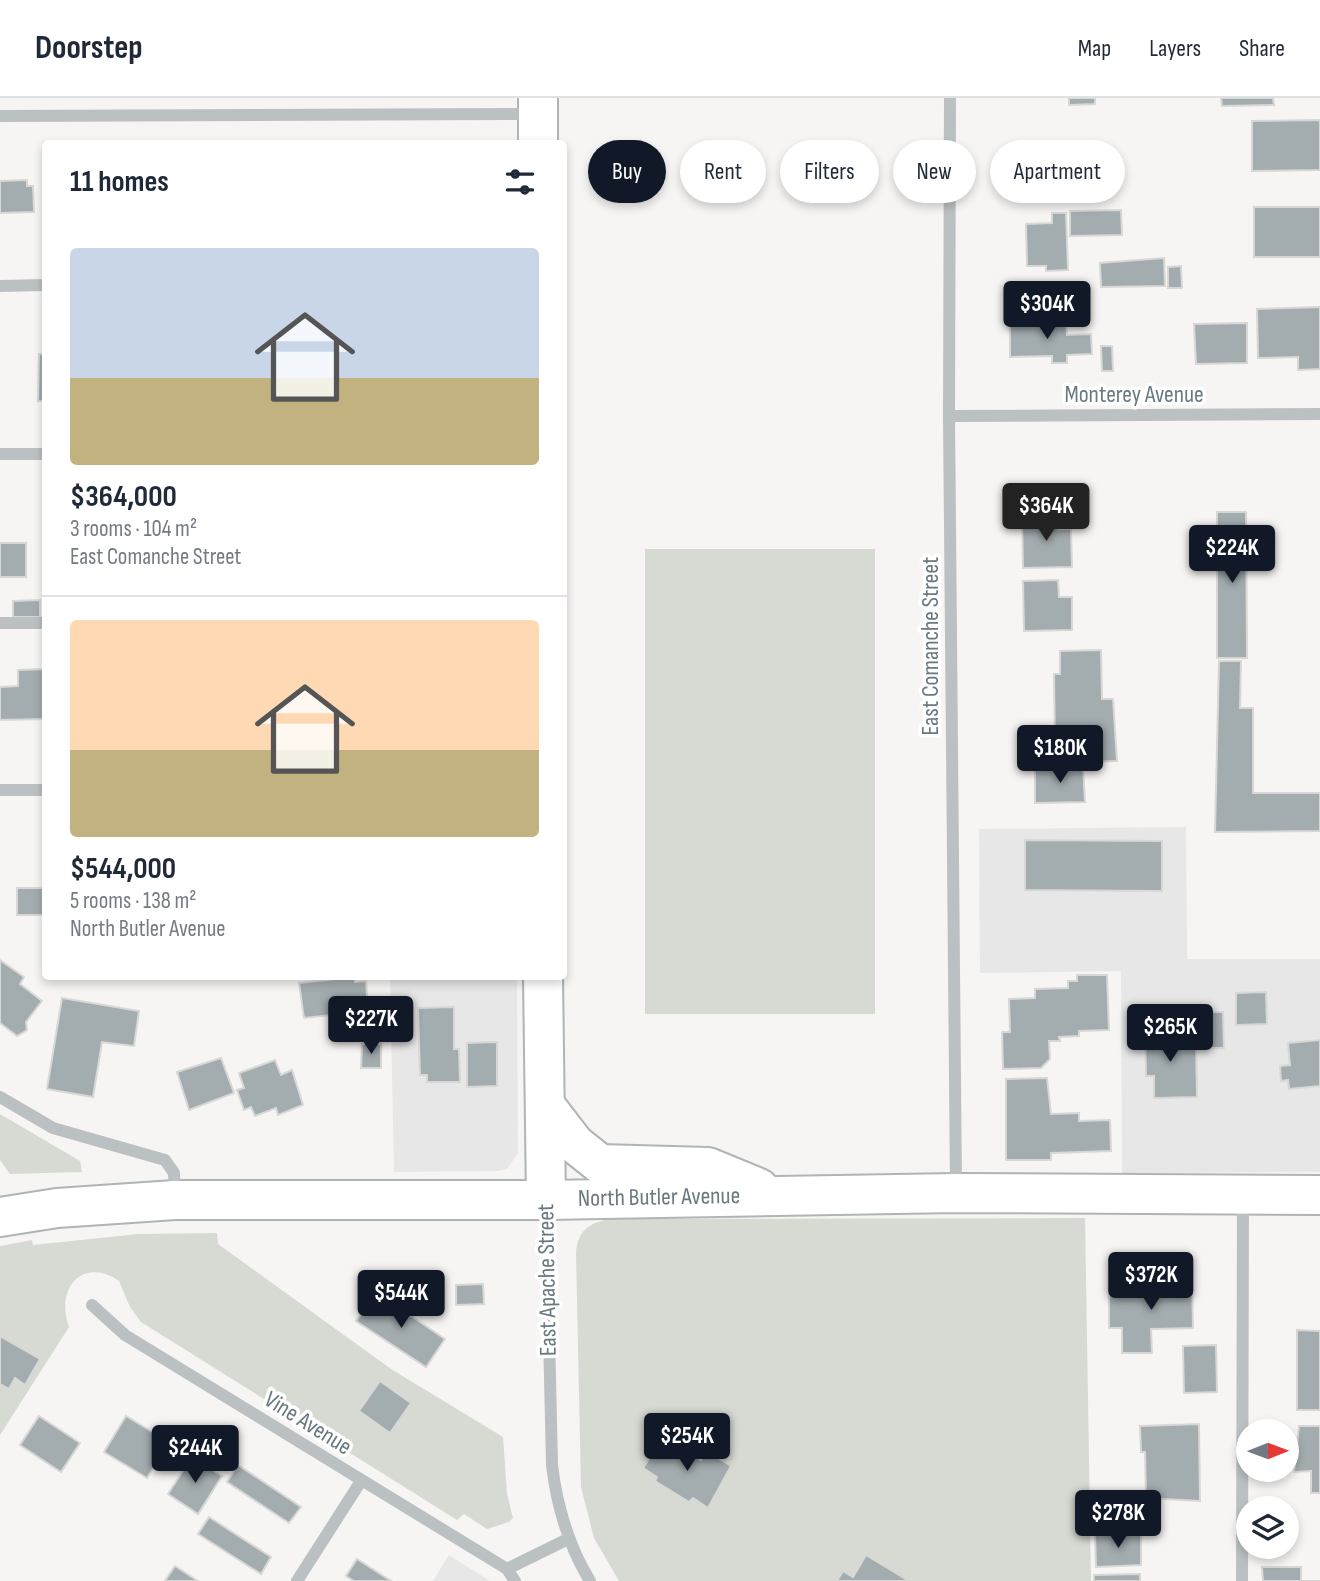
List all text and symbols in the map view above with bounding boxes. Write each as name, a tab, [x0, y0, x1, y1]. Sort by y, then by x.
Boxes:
text: Doorstep	[35, 28, 143, 68]
text: Map	[1078, 34, 1111, 63]
text: Layers	[1149, 34, 1201, 63]
text: Share	[1239, 34, 1285, 63]
chip: Buy	[588, 140, 666, 203]
chip: Rent	[680, 140, 766, 203]
chip: Filters	[780, 140, 879, 203]
chip: New	[893, 140, 976, 203]
chip: Apartment	[990, 140, 1125, 203]
icon: filters	[501, 163, 539, 201]
text: 11 homes	[70, 164, 169, 200]
pin: $304K	[998, 282, 1096, 341]
text: $304K	[1019, 290, 1075, 318]
icon: home	[242, 294, 368, 420]
street label: Monterey Avenue	[1064, 380, 1204, 409]
text: $364,000	[70, 479, 177, 515]
pin: $364K	[997, 484, 1095, 543]
text: $364K	[1018, 492, 1074, 520]
text: 3 rooms · 104 m²	[70, 515, 197, 543]
pin: $224K	[1183, 526, 1281, 585]
text: $224K	[1205, 534, 1259, 562]
text: East Comanche Street	[70, 543, 241, 571]
street label: East Comanche Street	[916, 557, 945, 735]
icon: home	[242, 666, 368, 792]
pin: $180K	[1011, 726, 1109, 785]
text: $180K	[1033, 734, 1087, 762]
text: $544,000	[70, 851, 176, 887]
text: 5 rooms · 138 m²	[70, 887, 196, 915]
text: North Butler Avenue	[70, 915, 226, 943]
pin: $227K	[322, 996, 420, 1056]
pin: $265K	[1121, 1004, 1219, 1064]
text: $227K	[344, 1005, 398, 1033]
text: $265K	[1143, 1013, 1197, 1041]
street label: North Butler Avenue	[578, 1181, 740, 1213]
street label: East Apache Street	[531, 1204, 563, 1356]
pin: $372K	[1102, 1252, 1200, 1312]
text: $372K	[1124, 1261, 1178, 1289]
pin: $544K	[352, 1270, 450, 1330]
text: $544K	[374, 1279, 428, 1307]
street label: Vine Avenue	[259, 1385, 357, 1461]
pin: $254K	[638, 1414, 736, 1473]
north arrow	[1236, 1419, 1298, 1482]
map controls	[1236, 1419, 1299, 1559]
text: $254K	[660, 1422, 714, 1450]
pin: $244K	[146, 1426, 244, 1485]
text: $244K	[168, 1434, 222, 1462]
pin: $278K	[1069, 1490, 1167, 1550]
button: layers	[1236, 1496, 1299, 1559]
text: $278K	[1091, 1499, 1145, 1527]

